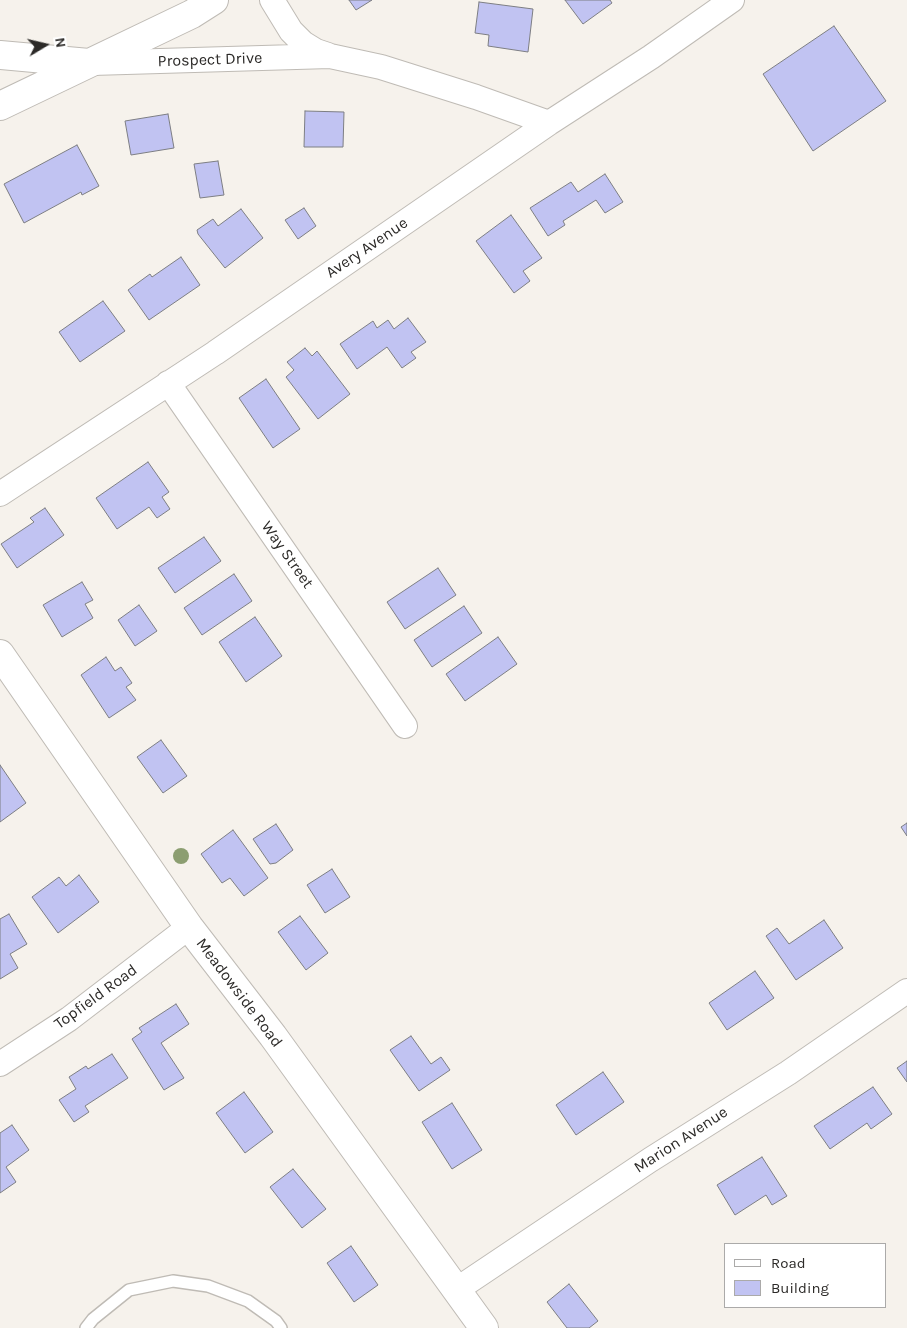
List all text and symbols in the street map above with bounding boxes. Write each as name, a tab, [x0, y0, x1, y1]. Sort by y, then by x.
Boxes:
north arrow	[20, 20, 70, 70]
text: N	[51, 36, 69, 49]
street label: Prospect Drive	[157, 49, 263, 71]
street label: Avery Avenue	[322, 214, 412, 282]
street label: Way Street	[257, 518, 317, 592]
street label: Meadowside Road	[192, 935, 286, 1051]
street label: Topfield Road	[51, 960, 141, 1034]
street label: Marion Avenue	[631, 1103, 731, 1177]
legend	[724, 1243, 887, 1308]
text: Road	[771, 1254, 806, 1272]
text: Building	[771, 1279, 829, 1297]

